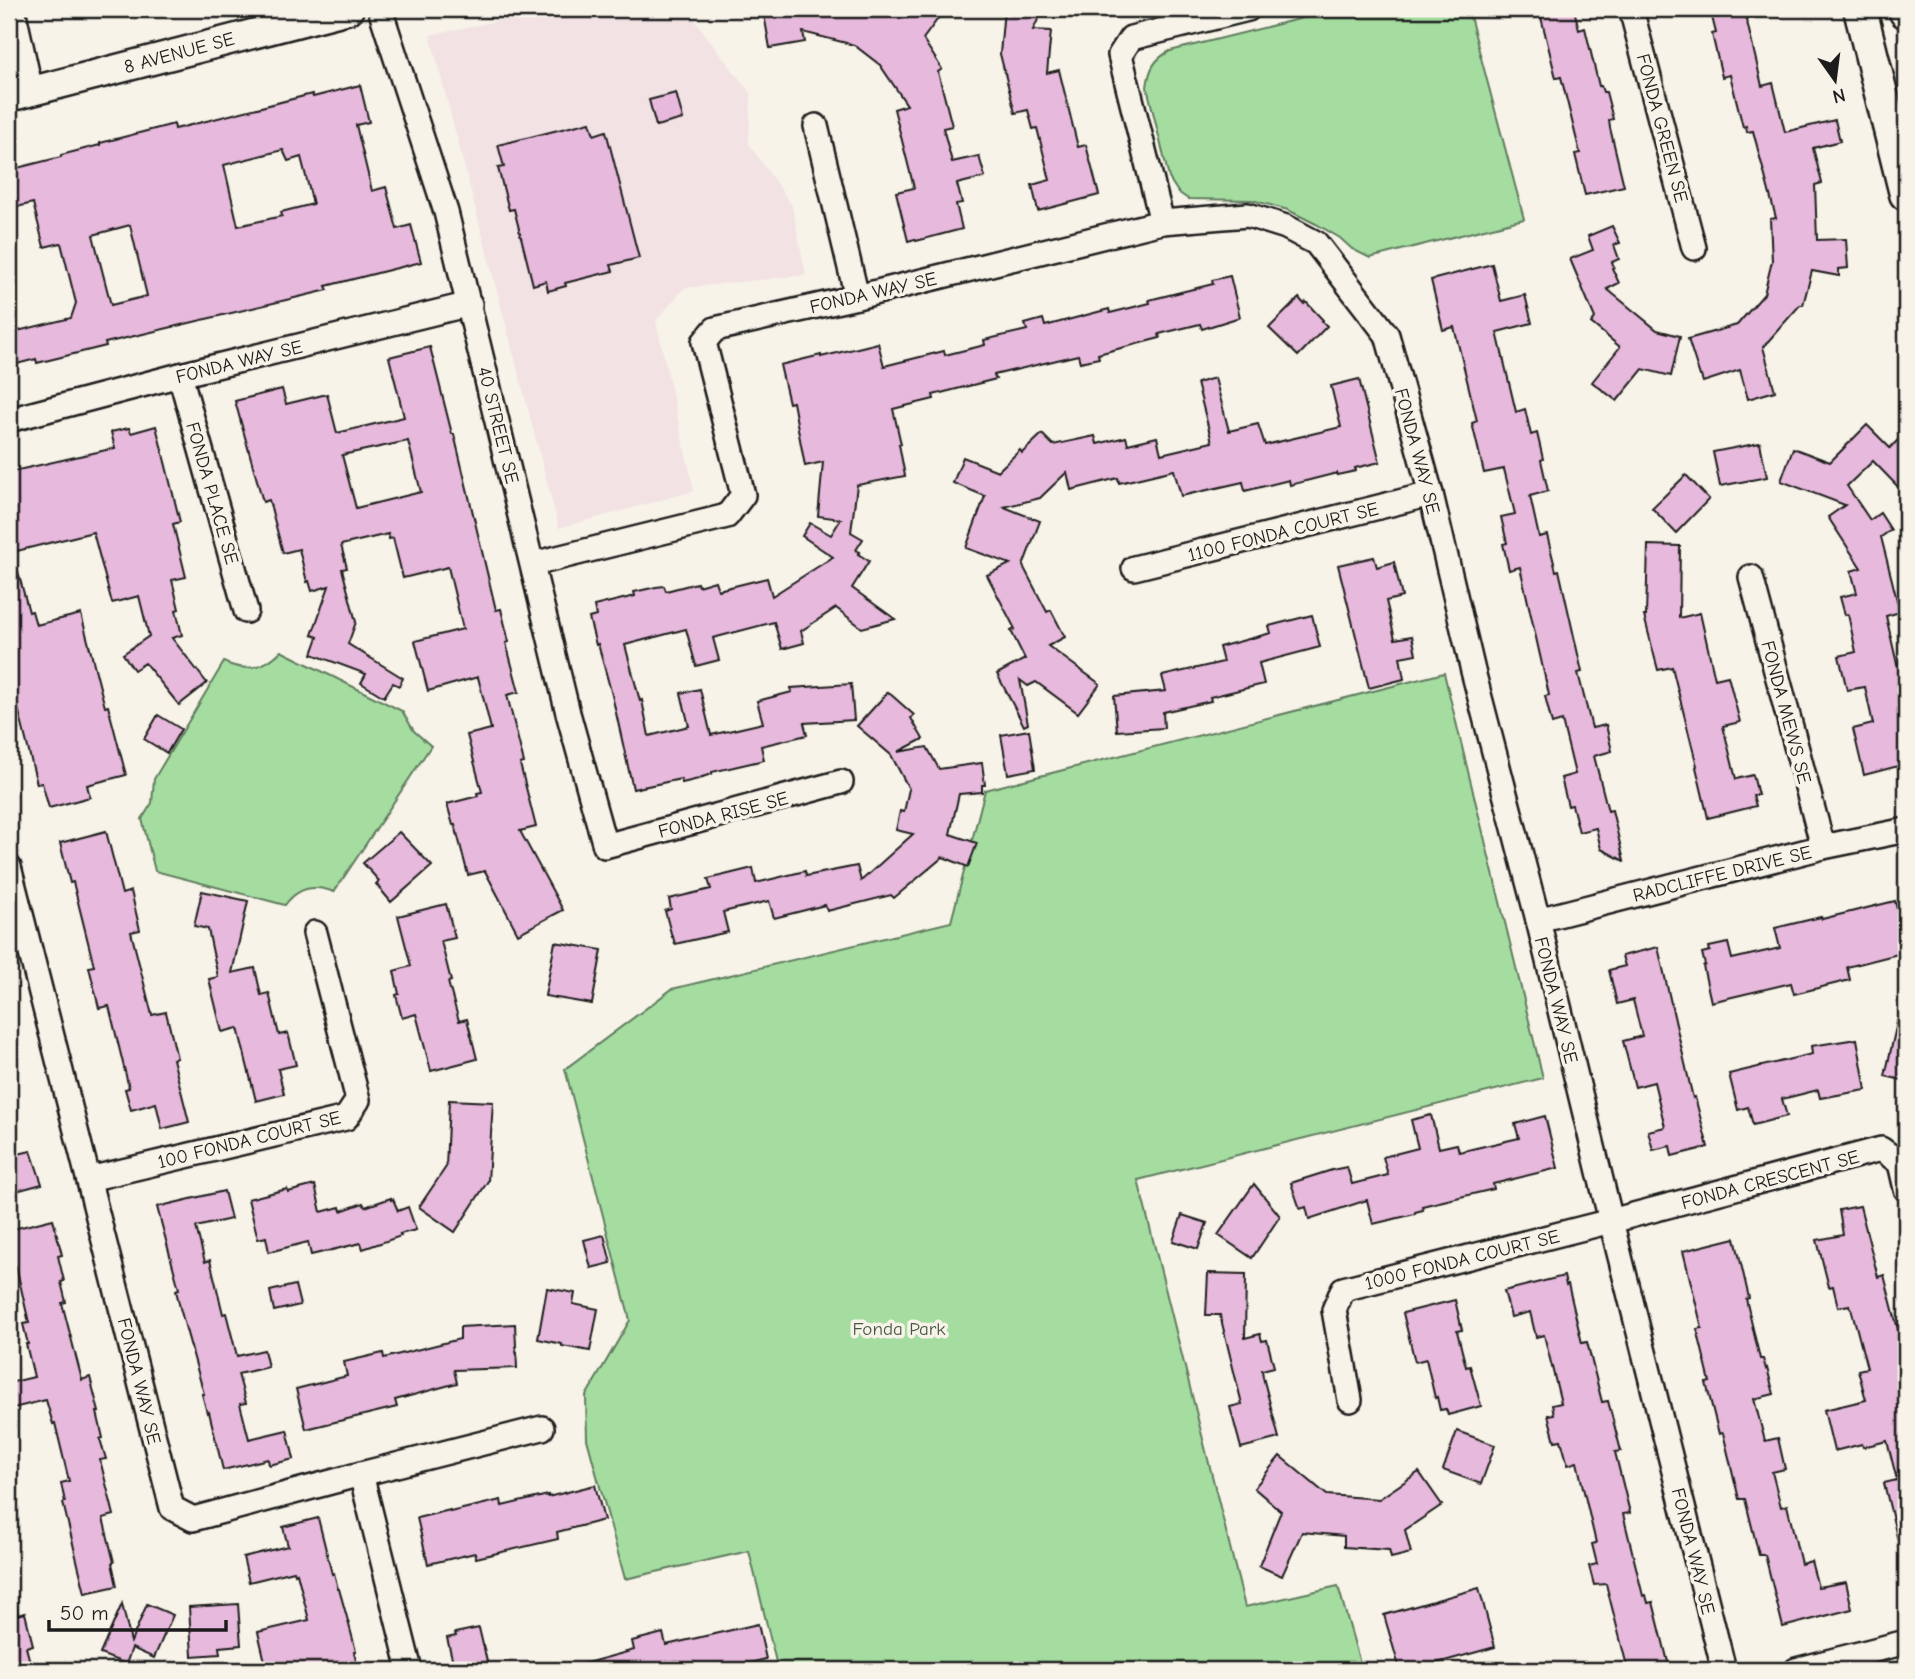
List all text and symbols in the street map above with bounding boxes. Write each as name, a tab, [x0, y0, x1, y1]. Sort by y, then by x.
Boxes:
street label: 8 AVENUE SE	[122, 28, 237, 78]
north arrow	[1800, 46, 1870, 116]
street label: FONDA GREEN SE	[1632, 51, 1692, 205]
text: N	[1830, 83, 1848, 108]
street label: FONDA WAY SE	[808, 268, 939, 318]
street label: FONDA WAY SE	[174, 336, 305, 388]
street label: 40 STREET SE	[473, 364, 523, 486]
street label: FONDA WAY SE	[1390, 386, 1444, 517]
street label: FONDA PLACE SE	[181, 420, 243, 567]
street label: 1100 FONDA COURT SE	[1186, 498, 1381, 566]
street label: FONDA MEWS SE	[1756, 638, 1816, 786]
street label: FONDA RISE SE	[656, 787, 791, 843]
street label: RADCLIFFE DRIVE SE	[1631, 841, 1814, 907]
street label: FONDA WAY SE	[1530, 935, 1582, 1066]
street label: 100 FONDA COURT SE	[155, 1107, 343, 1173]
street label: FONDA CRESCENT SE	[1679, 1146, 1862, 1214]
street label: 1000 FONDA COURT SE	[1363, 1225, 1562, 1295]
street label: FONDA WAY SE	[113, 1316, 165, 1447]
park label: Fonda Park	[852, 1318, 946, 1340]
street label: FONDA WAY SE	[1667, 1486, 1719, 1617]
scale bar	[49, 1588, 226, 1632]
text: 50 m	[60, 1601, 109, 1625]

